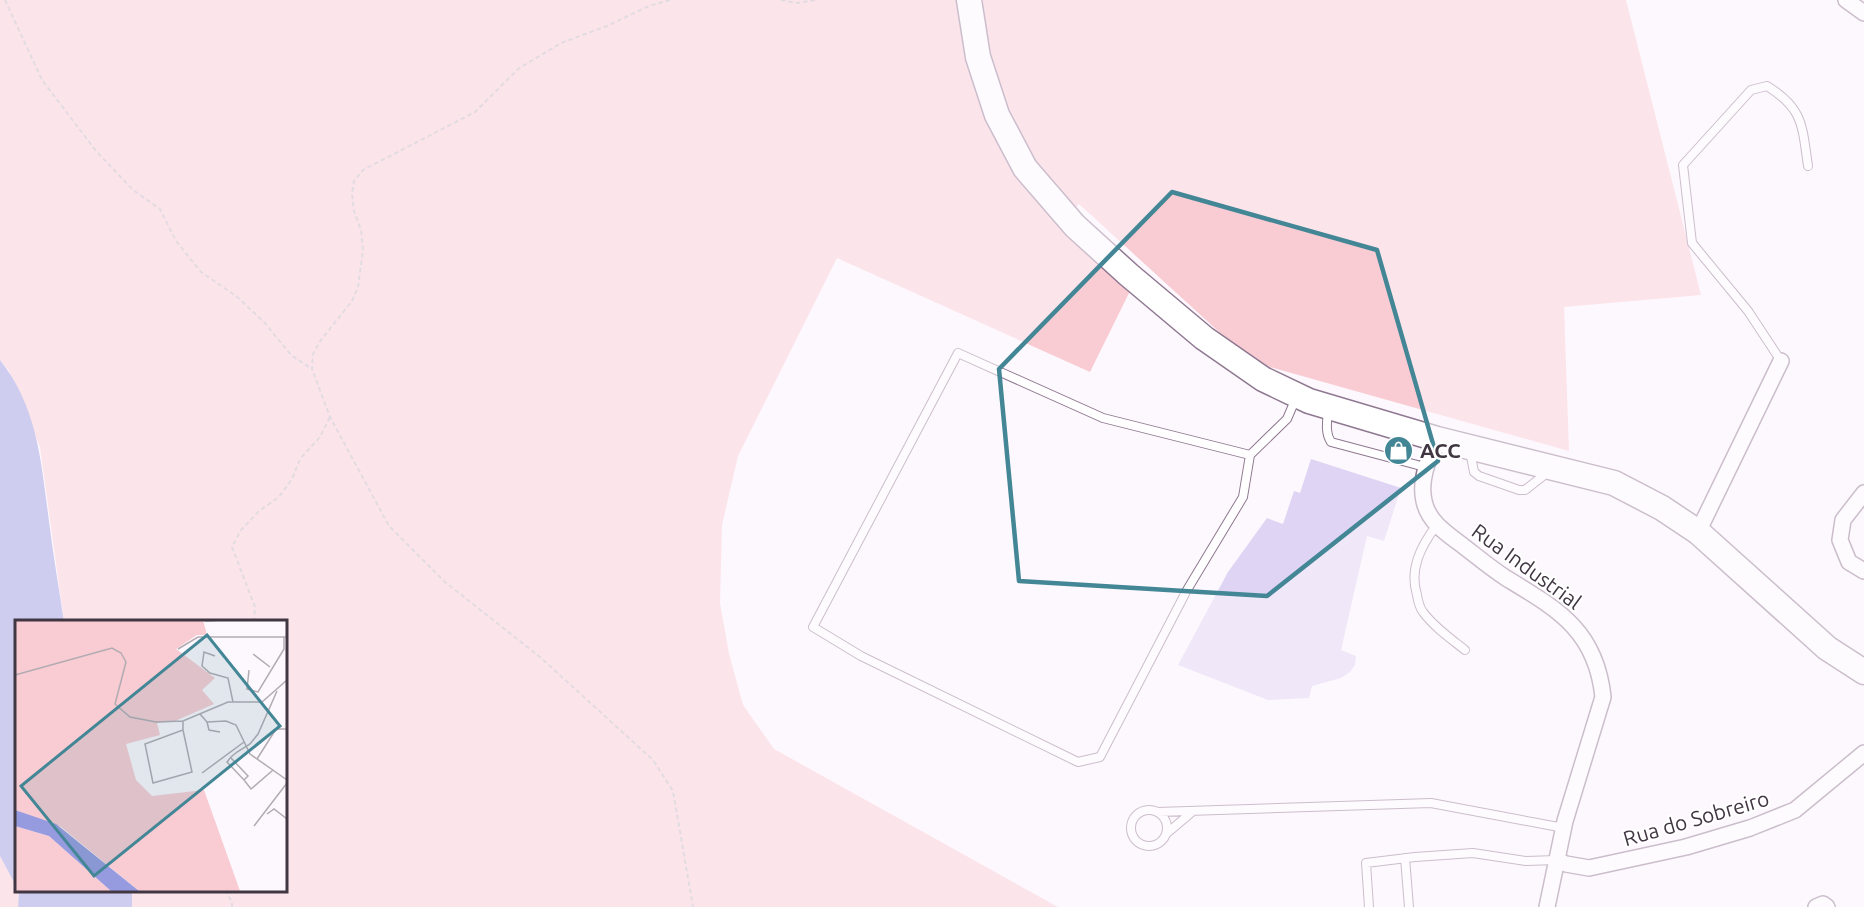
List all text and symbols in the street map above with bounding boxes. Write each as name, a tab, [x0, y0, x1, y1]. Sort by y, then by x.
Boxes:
shop icon: ACC	[1383, 434, 1415, 466]
place label: ACC	[1420, 438, 1461, 462]
street label: Rua Industrial	[1468, 518, 1586, 614]
inset map	[15, 620, 286, 892]
street label: Rua do Sobreiro	[1620, 786, 1772, 850]

